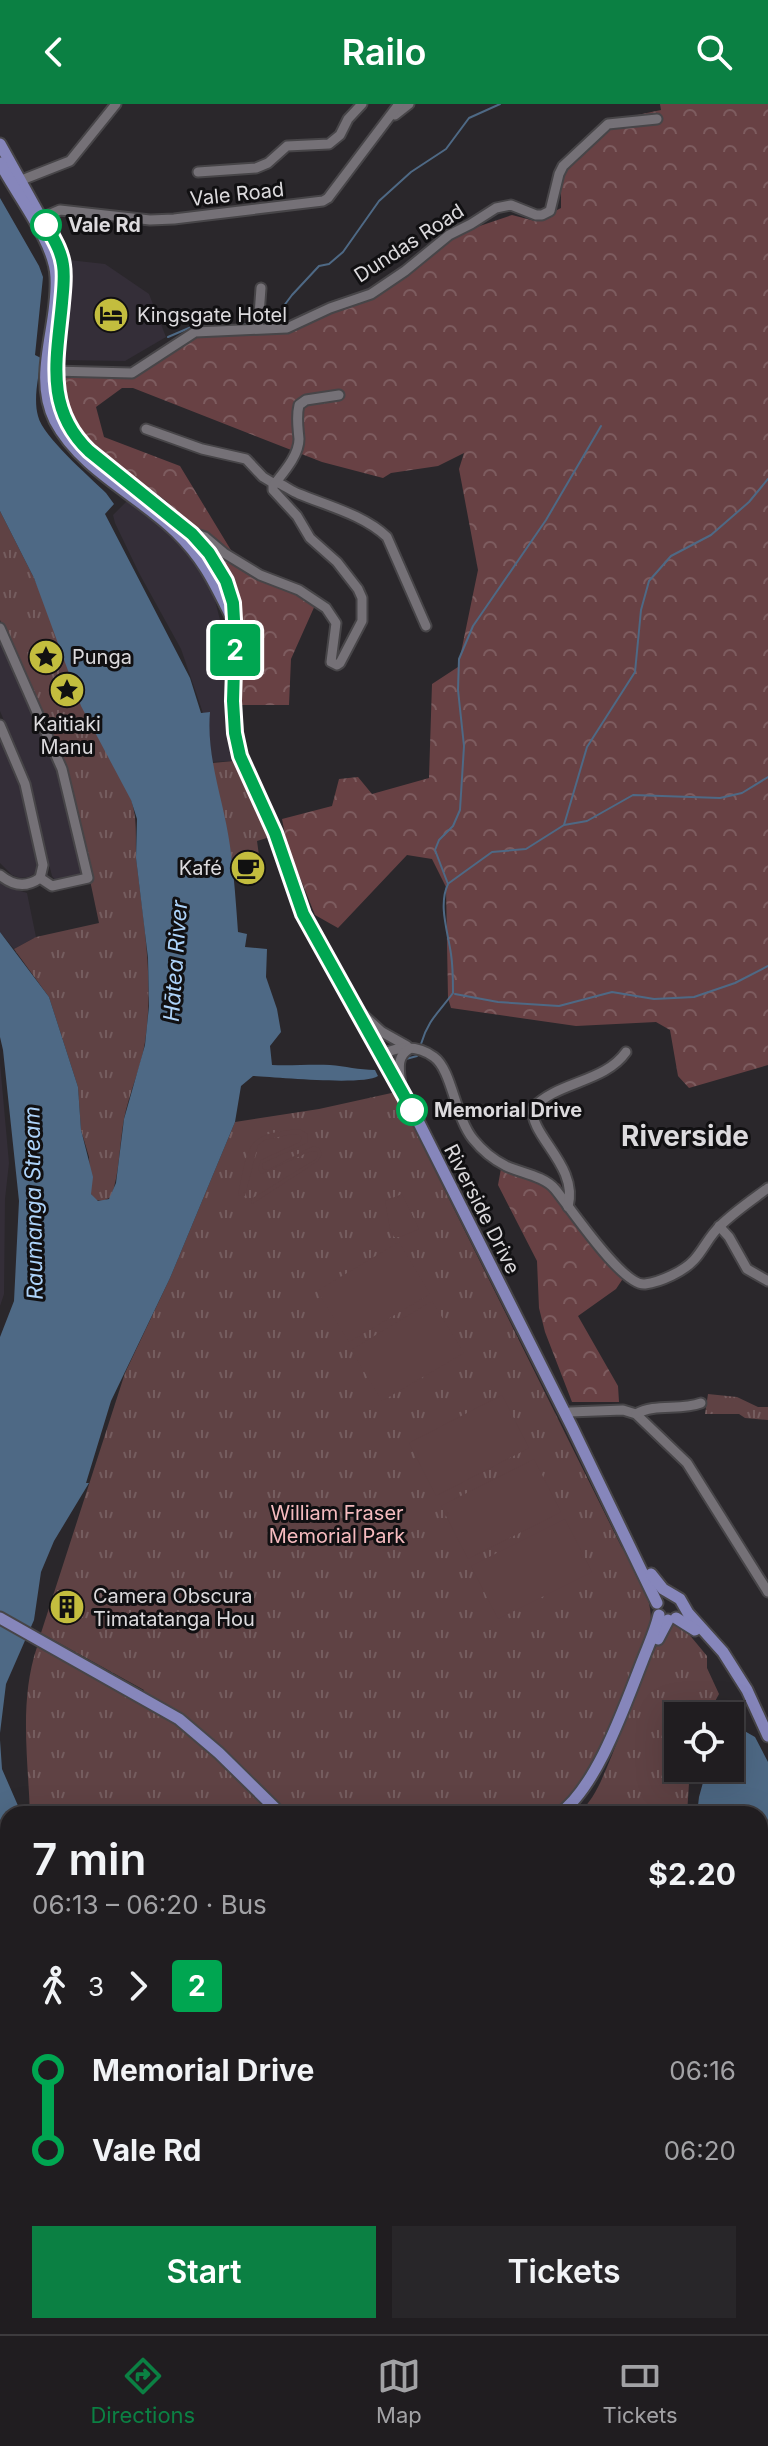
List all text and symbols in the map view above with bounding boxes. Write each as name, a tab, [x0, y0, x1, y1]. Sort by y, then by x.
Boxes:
icon: back	[32, 30, 76, 74]
text: Railo	[342, 30, 426, 74]
icon: search	[692, 30, 736, 74]
street label: Vale Road	[189, 177, 285, 211]
street label: Dundas Road	[350, 199, 468, 287]
marker: Vale Rd	[31, 210, 61, 240]
place label: Vale Rd	[68, 213, 141, 237]
hotel icon: Kingsgate Hotel	[92, 296, 130, 334]
place label: Kingsgate Hotel	[137, 303, 287, 327]
line badge: 2	[209, 624, 261, 676]
text: 2	[226, 633, 244, 667]
place icon: Punga	[27, 638, 65, 676]
place label: Punga	[72, 645, 132, 669]
place icon: Kaitiaki Manu	[48, 671, 86, 709]
place label: Kaitiaki Manu	[33, 712, 101, 759]
cafe icon: Kafé	[229, 849, 267, 887]
place label: Kafé	[179, 856, 222, 880]
water label: Hātea River	[158, 899, 192, 1023]
marker: Memorial Drive	[397, 1095, 427, 1125]
place label: Memorial Drive	[434, 1098, 582, 1122]
water label: Raumanga Stream	[18, 1106, 48, 1300]
district label: Riverside	[621, 1119, 749, 1153]
street label: Riverside Drive	[439, 1140, 525, 1278]
park label: William Fraser Memorial Park	[269, 1501, 405, 1548]
place label: Camera Obscura Timatatanga Hou	[93, 1584, 255, 1631]
building icon: Camera Obscura Timatatanga Hou	[48, 1588, 86, 1626]
map controls	[664, 1702, 744, 1782]
button: locate	[664, 1702, 744, 1782]
text: 7 min	[32, 1832, 147, 1886]
text: $2.20	[648, 1856, 736, 1892]
text: 06:13 – 06:20 · Bus	[32, 1889, 267, 1920]
icon: walk	[32, 1964, 76, 2008]
icon: forward	[116, 1964, 160, 2008]
text: 2	[188, 1969, 206, 2003]
text: 3	[88, 1971, 104, 2002]
text: Memorial Drive	[92, 2052, 314, 2088]
text: 06:16	[669, 2055, 736, 2086]
text: Vale Rd	[92, 2132, 201, 2168]
text: 06:20	[664, 2135, 736, 2166]
button: Start	[32, 2226, 376, 2318]
button: Tickets	[392, 2226, 736, 2318]
tab: Directions	[90, 2354, 195, 2428]
tab: Map	[376, 2354, 422, 2428]
tab: Tickets	[603, 2354, 678, 2428]

